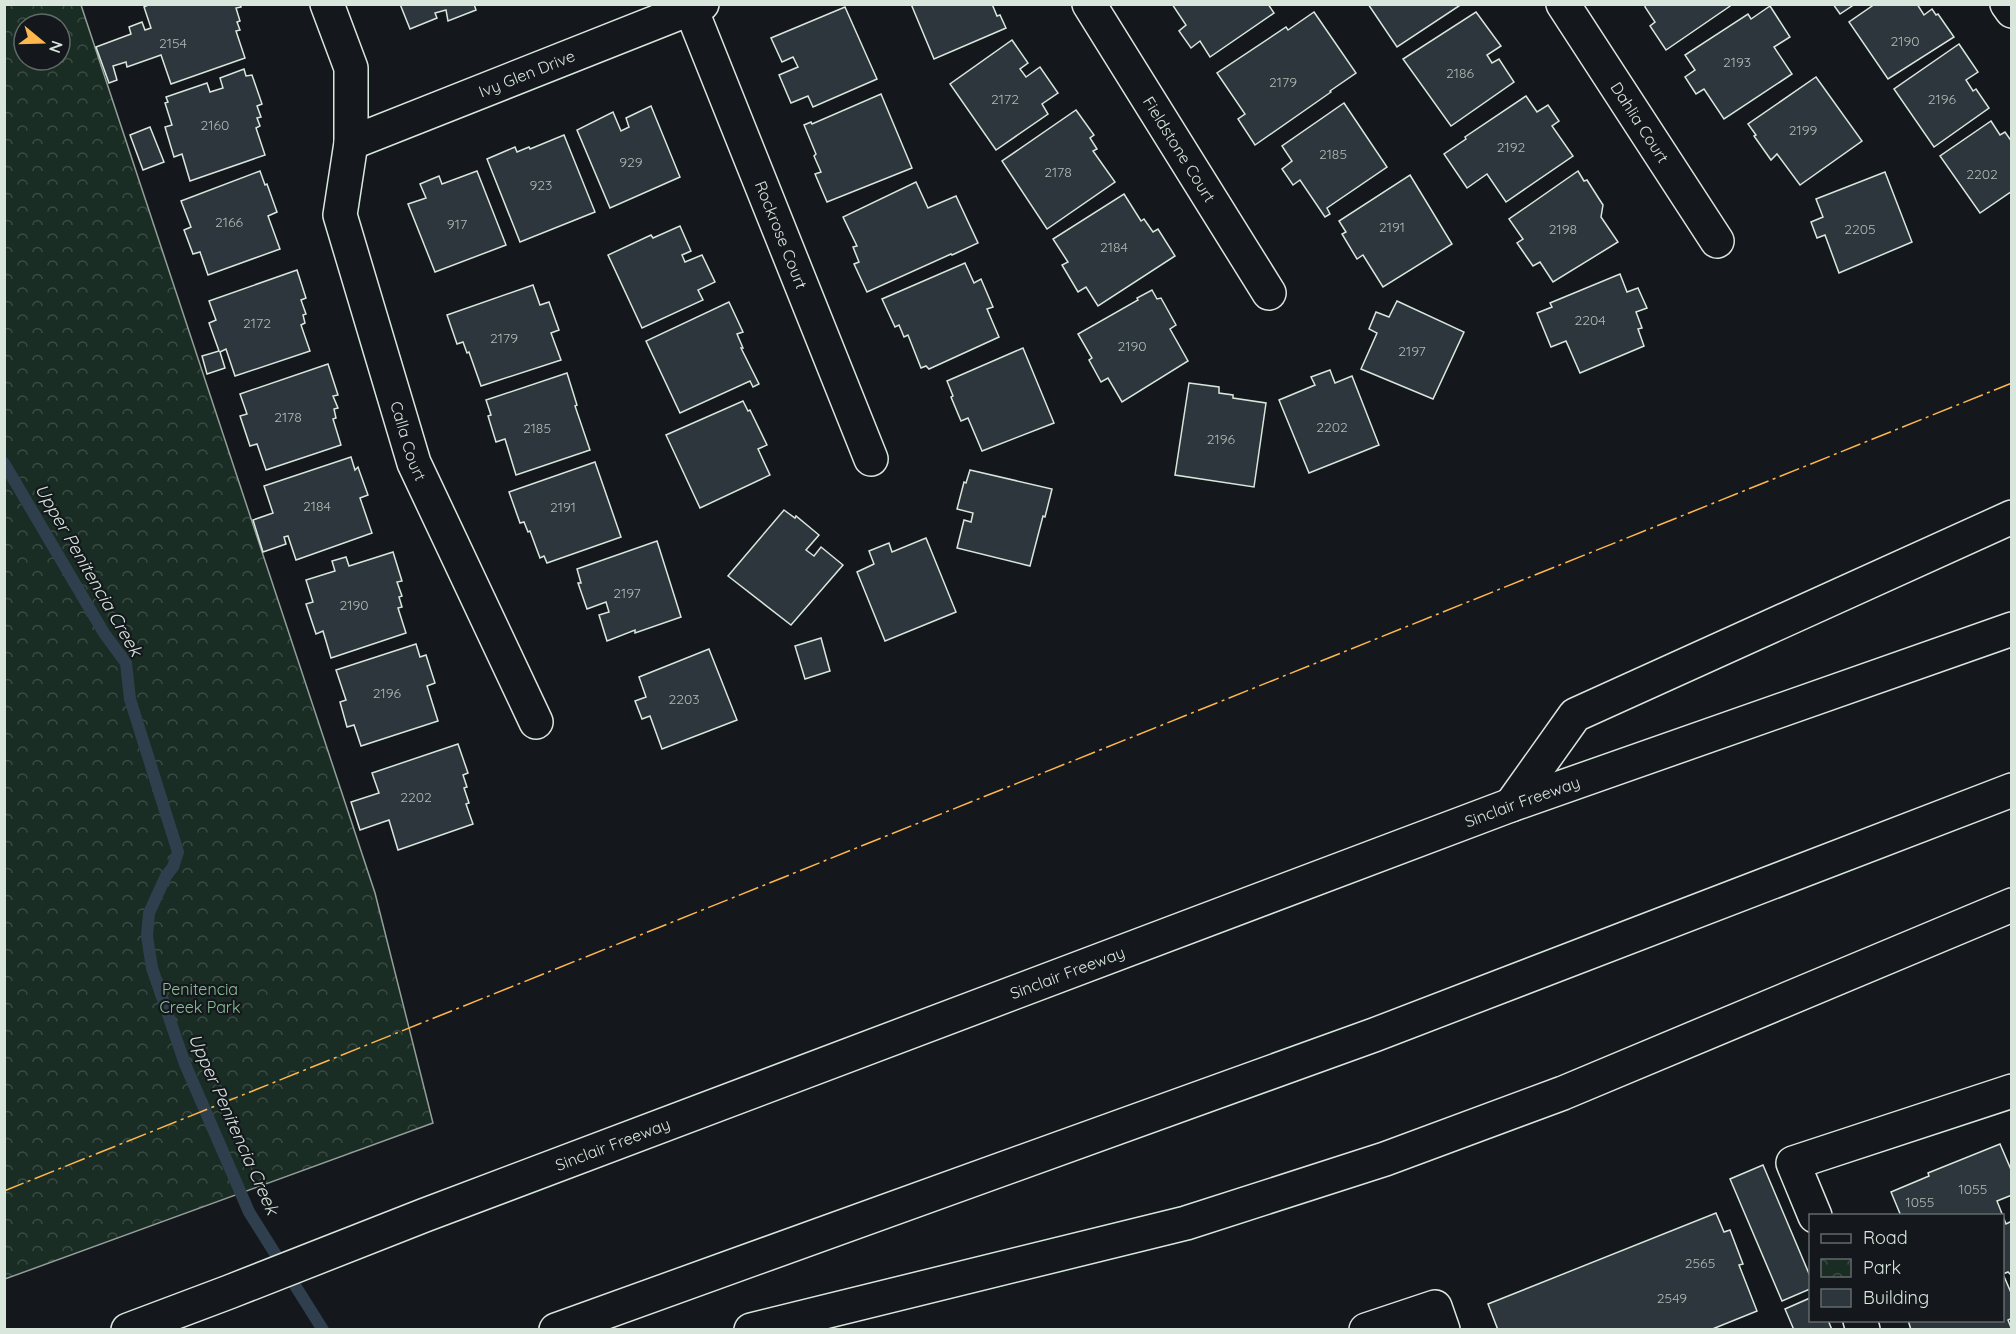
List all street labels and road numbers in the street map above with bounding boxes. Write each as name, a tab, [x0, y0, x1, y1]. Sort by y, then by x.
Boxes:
street label: Ivy Glen Drive	[476, 45, 578, 101]
street label: Dahlia Court	[1606, 78, 1673, 166]
street label: Fieldstone Court	[1139, 93, 1220, 206]
street label: Rockrose Court	[751, 178, 812, 291]
street label: Calla Court	[386, 399, 431, 484]
street label: Sinclair Freeway	[1462, 772, 1582, 832]
street label: Sinclair Freeway	[1007, 942, 1127, 1003]
street label: Sinclair Freeway	[552, 1113, 673, 1175]

